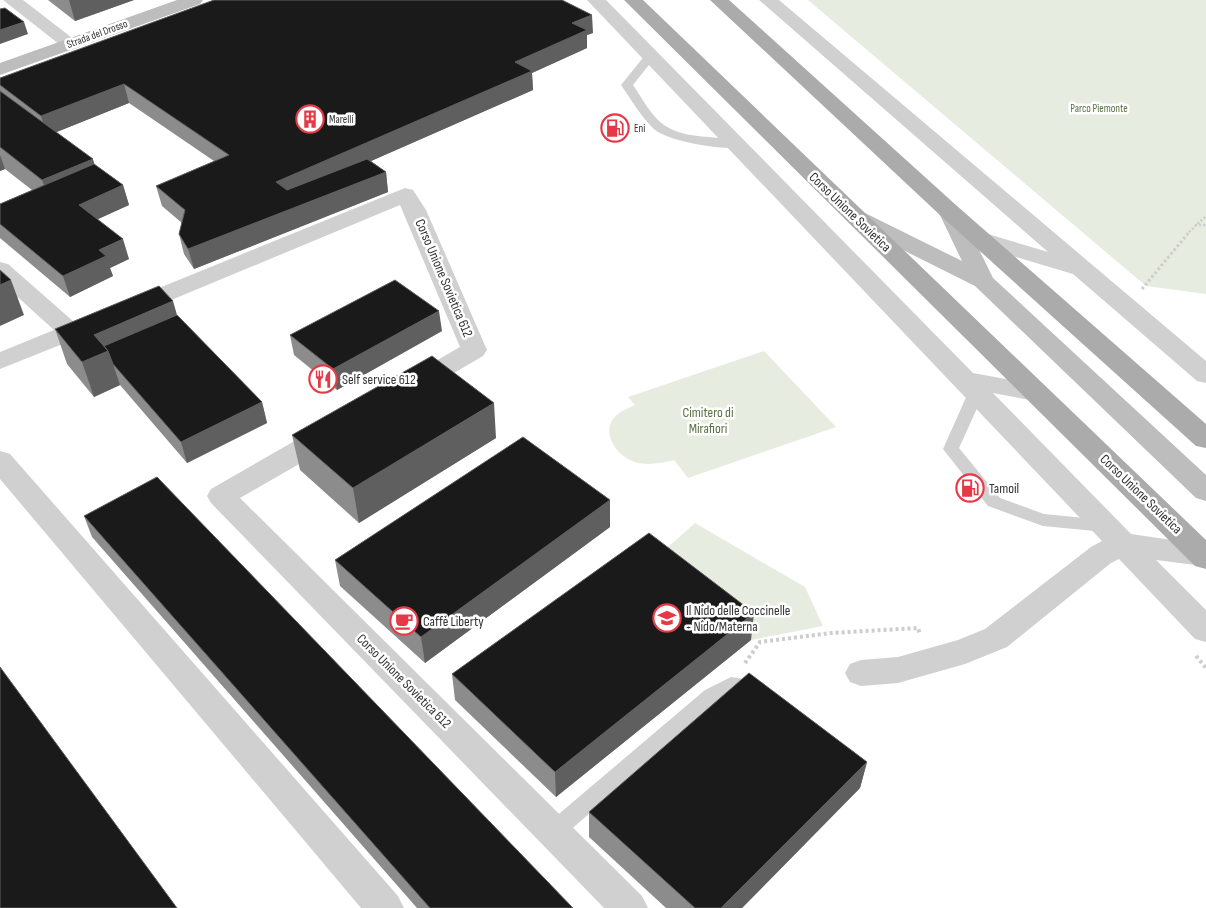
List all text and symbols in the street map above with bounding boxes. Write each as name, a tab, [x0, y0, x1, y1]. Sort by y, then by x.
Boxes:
street label: Strada del Drosso	[65, 17, 130, 51]
park label: Parco Piemonte	[1070, 102, 1128, 115]
building icon: Marelli	[295, 104, 325, 134]
place label: Marelli	[329, 113, 354, 126]
fuel station icon: Eni	[600, 113, 630, 143]
place label: Eni	[634, 122, 645, 135]
street label: Corso Unione Sovietica	[805, 169, 895, 255]
street label: Corso Unione Sovietica 612	[411, 216, 477, 340]
restaurant icon: Self service 612	[308, 364, 338, 394]
place label: Self service 612	[342, 371, 416, 388]
park label: Cimitero di Mirafiori	[682, 404, 734, 437]
street label: Corso Unione Sovietica	[1096, 451, 1186, 537]
fuel station icon: Tamoil	[955, 473, 985, 503]
place label: Tamoil	[989, 480, 1019, 497]
place label: Il Nido delle Coccinelle - Nido/Materna	[686, 602, 790, 635]
school or university icon: Il Nido delle Coccinelle - Nido/Materna	[652, 603, 682, 633]
cafe icon: Caffè Liberty	[389, 606, 419, 636]
place label: Caffè Liberty	[423, 613, 484, 630]
street label: Corso Unione Sovietica 612	[353, 630, 455, 732]

